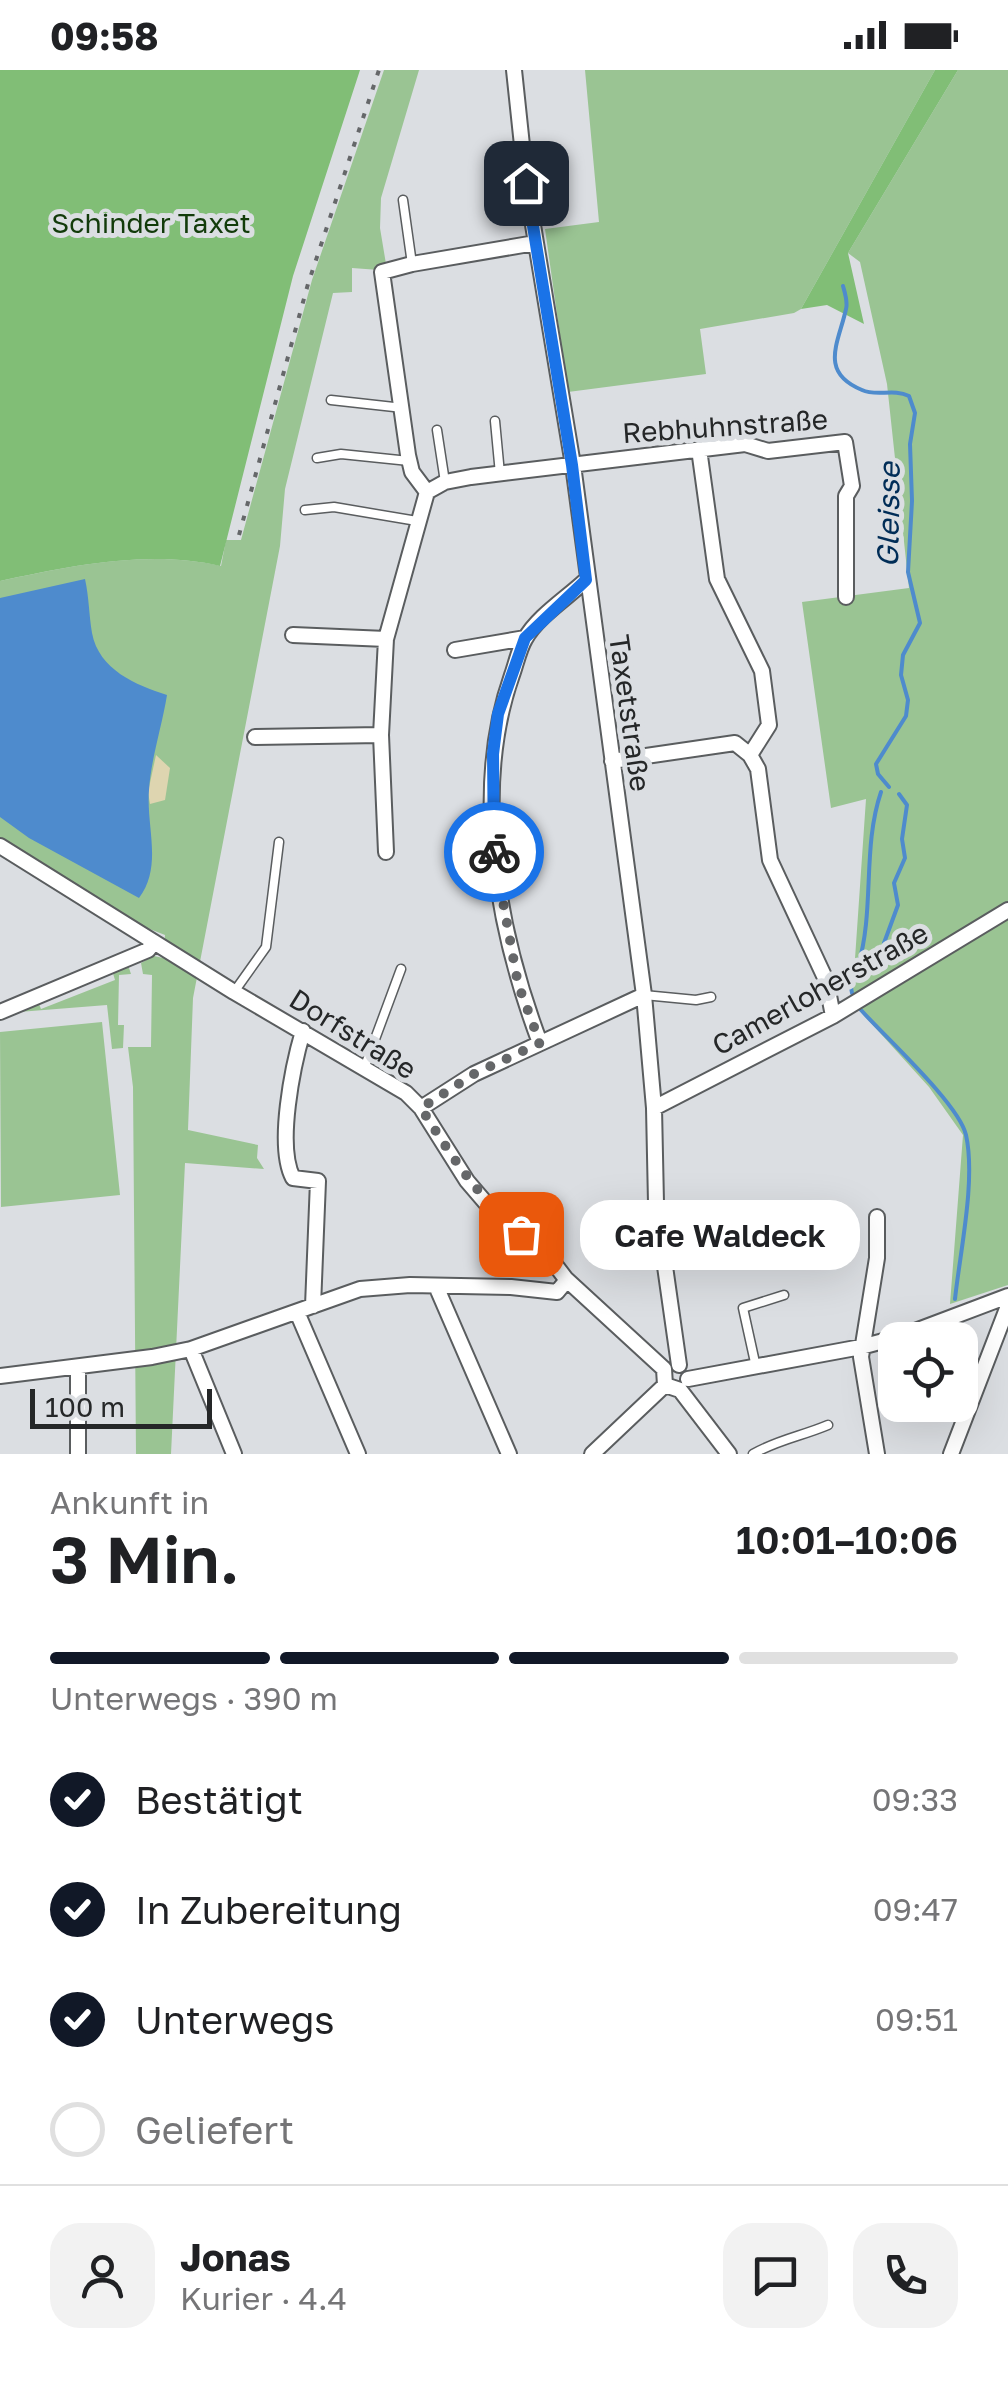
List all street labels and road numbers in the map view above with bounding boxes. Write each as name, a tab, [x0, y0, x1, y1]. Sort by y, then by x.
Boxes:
street label: Rebhuhnstraße	[621, 402, 829, 449]
street label: Taxetstraße	[603, 632, 658, 793]
street label: Camerloherstraße	[706, 916, 933, 1062]
street label: Dorfstraße	[284, 982, 423, 1085]

